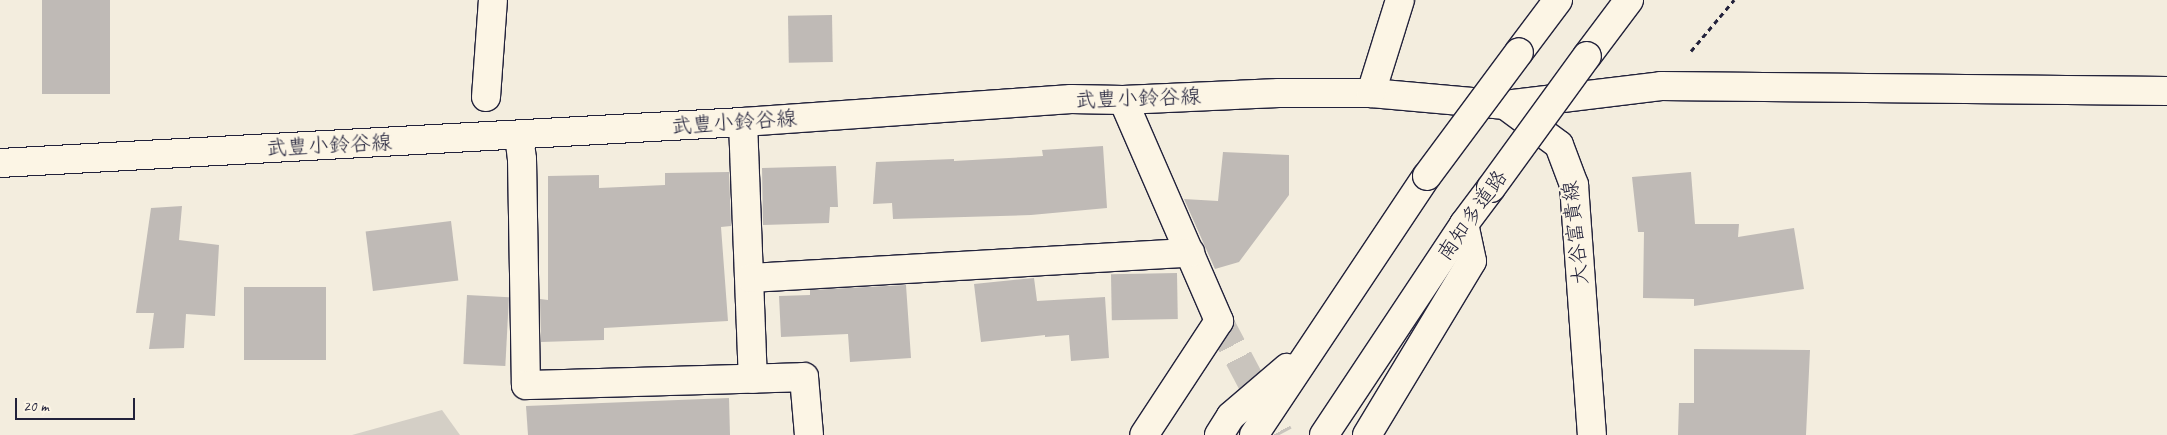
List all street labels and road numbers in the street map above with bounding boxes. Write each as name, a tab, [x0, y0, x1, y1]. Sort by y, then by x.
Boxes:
street label: 武豊小鈴谷線	[1075, 83, 1201, 113]
street label: 武豊小鈴谷線	[670, 105, 798, 139]
street label: 武豊小鈴谷線	[265, 129, 393, 161]
street label: 南知多道路	[1432, 165, 1512, 265]
street label: 大谷富貴線	[1557, 179, 1593, 287]

